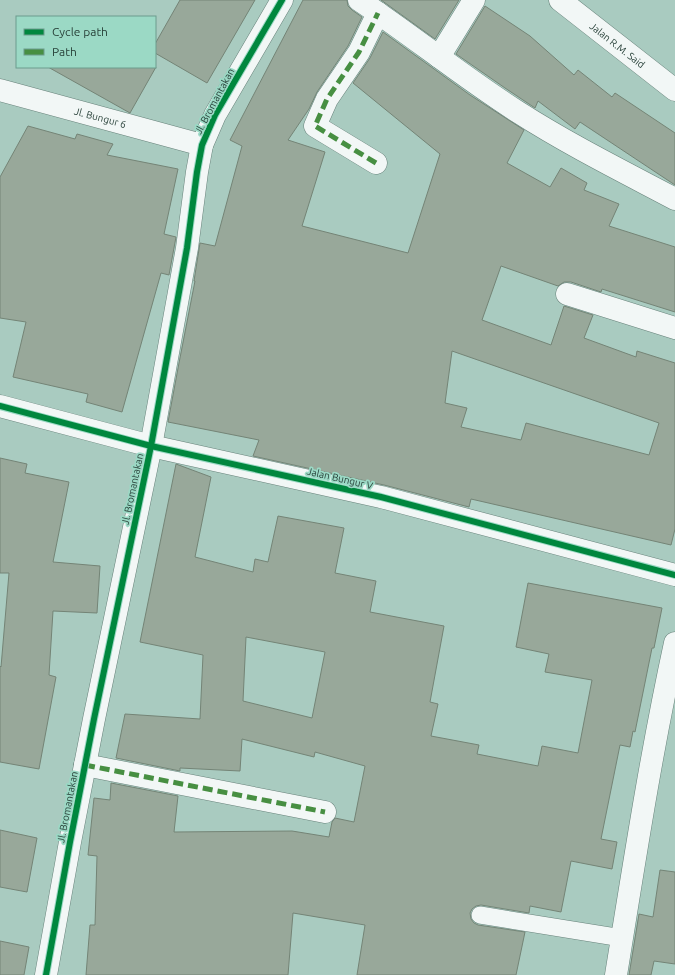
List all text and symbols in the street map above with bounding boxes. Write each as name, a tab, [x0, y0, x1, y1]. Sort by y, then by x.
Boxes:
legend	[16, 16, 156, 68]
street label: Jalan R.M. Said	[587, 20, 647, 70]
text: Cycle path	[52, 25, 108, 38]
text: Path	[52, 45, 77, 58]
street label: Jl. Bromantakan	[193, 67, 236, 136]
street label: Jl. Bungur 6	[73, 105, 128, 130]
street label: Jl. Bromantakan	[120, 452, 145, 526]
street label: Jalan Bungur V	[306, 466, 375, 492]
street label: Jl. Bromantakan	[55, 770, 80, 844]

